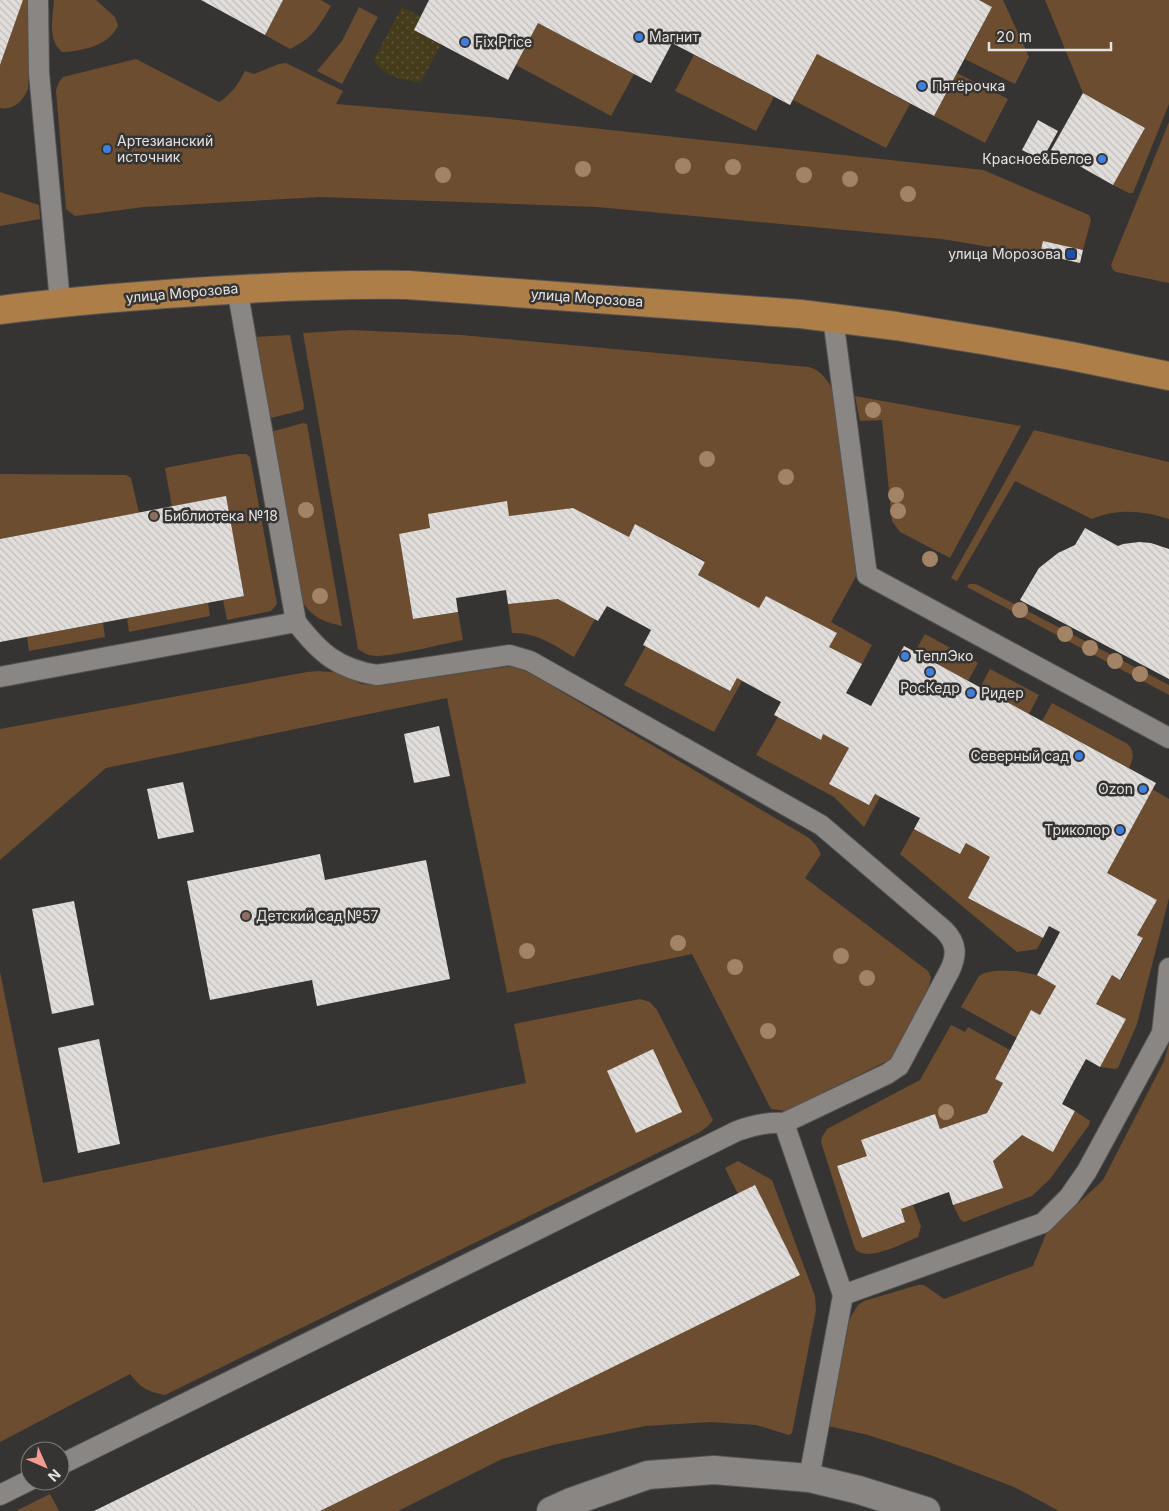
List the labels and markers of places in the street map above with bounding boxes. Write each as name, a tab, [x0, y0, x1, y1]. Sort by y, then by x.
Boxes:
place label: Магнит	[649, 28, 699, 45]
marker: Магнит	[633, 31, 645, 43]
place label: Fix Price	[475, 33, 532, 50]
marker: Fix Price	[459, 36, 471, 48]
place label: Пятёрочка	[932, 77, 1005, 94]
marker: Пятёрочка	[916, 80, 928, 92]
place label: Артезианский источник	[117, 132, 213, 165]
marker: Артезианский источник	[101, 143, 113, 155]
place label: Красное&Белое	[982, 150, 1092, 167]
marker: Красное&Белое	[1096, 153, 1108, 165]
place label: улица Морозова	[948, 245, 1061, 262]
marker: улица Морозова	[1065, 248, 1077, 260]
place label: Библиотека №18	[164, 507, 278, 524]
marker: Библиотека №18	[148, 510, 160, 522]
place label: ТеплЭко	[915, 647, 973, 664]
marker: ТеплЭко	[899, 650, 911, 662]
marker: РосКедр	[924, 666, 936, 678]
place label: РосКедр	[900, 679, 960, 696]
place label: Ридер	[981, 684, 1024, 701]
marker: Ридер	[965, 687, 977, 699]
place label: Северный сад	[970, 747, 1069, 764]
marker: Северный сад	[1073, 750, 1085, 762]
place label: Ozon	[1098, 780, 1133, 797]
marker: Ozon	[1137, 783, 1149, 795]
place label: Триколор	[1044, 821, 1110, 838]
marker: Триколор	[1114, 824, 1126, 836]
place label: Детский сад №57	[256, 907, 379, 924]
marker: Детский сад №57	[240, 910, 252, 922]

